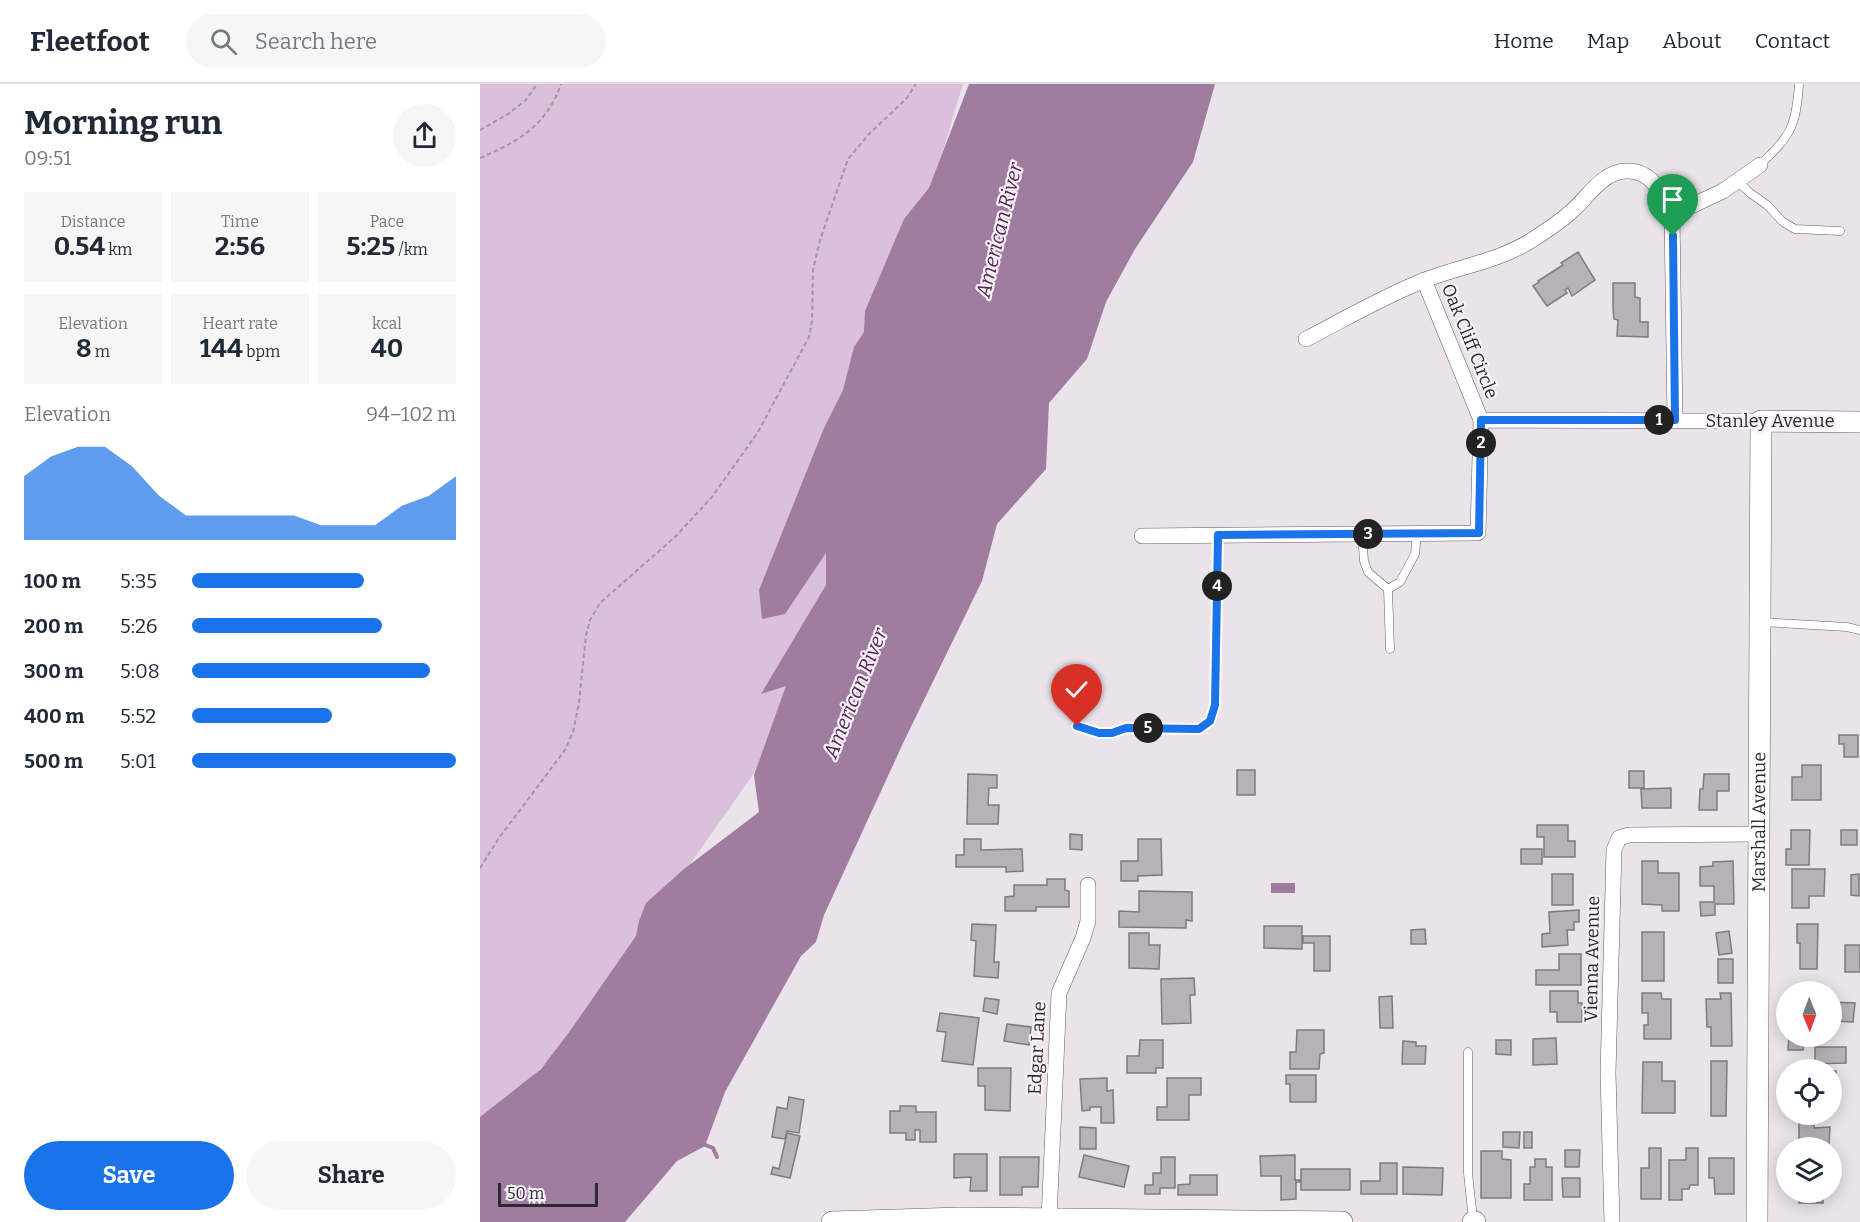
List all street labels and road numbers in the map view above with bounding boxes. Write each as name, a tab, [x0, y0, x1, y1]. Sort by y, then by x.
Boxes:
street label: Oak Cliff Circle	[1437, 280, 1503, 402]
street label: Stanley Avenue	[1705, 410, 1835, 432]
street label: Marshall Avenue	[1748, 752, 1770, 892]
street label: Vienna Avenue	[1580, 896, 1604, 1022]
street label: Edgar Lane	[1024, 1001, 1050, 1095]

